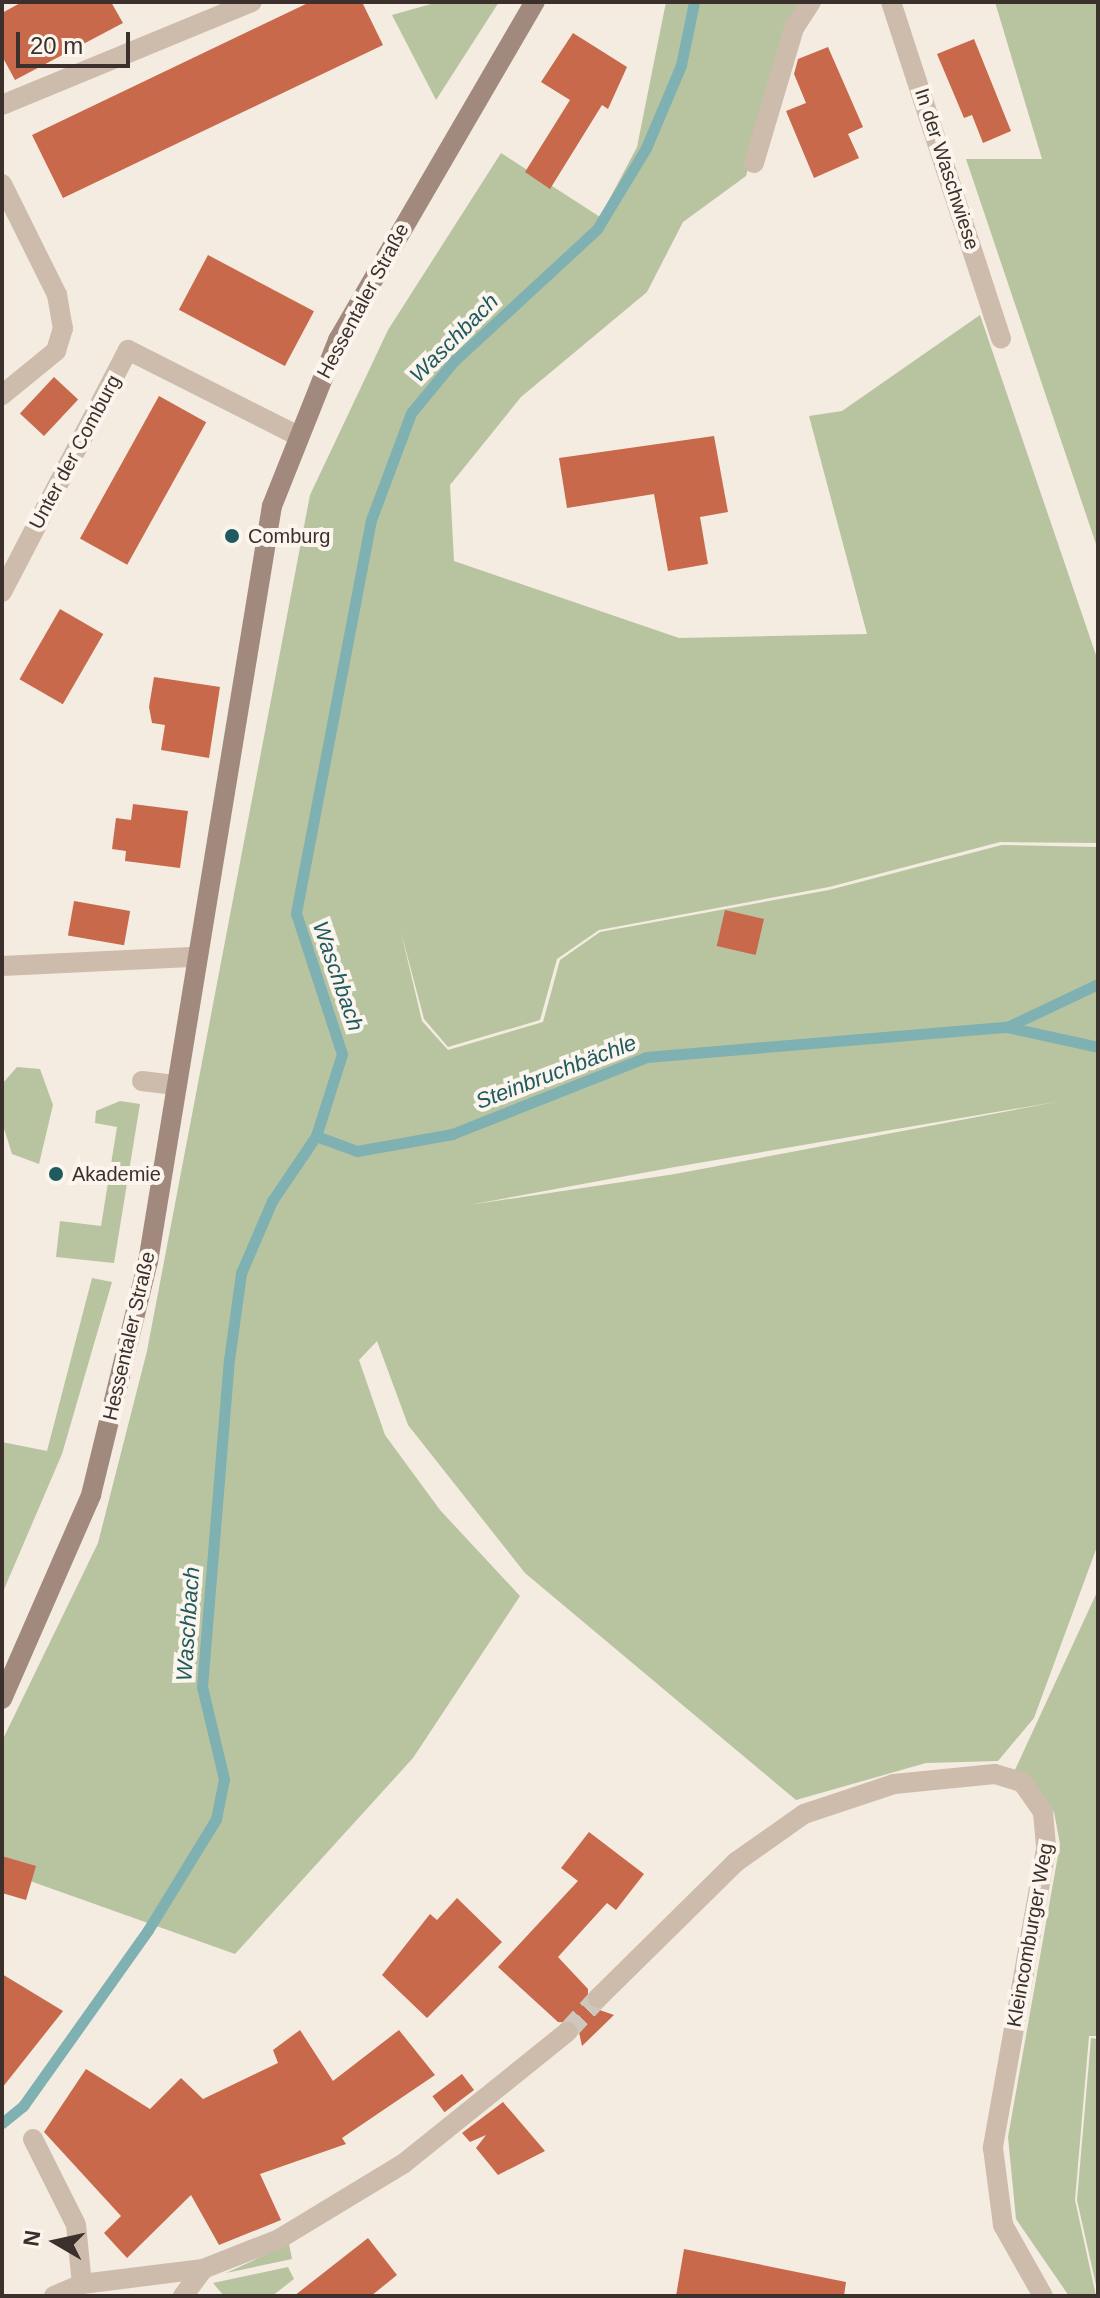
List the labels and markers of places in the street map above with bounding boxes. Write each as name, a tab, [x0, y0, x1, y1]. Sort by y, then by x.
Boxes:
place label: Comburg	[248, 524, 330, 548]
marker: Comburg	[223, 527, 241, 545]
place label: Akademie	[72, 1162, 161, 1186]
marker: Akademie	[47, 1165, 65, 1183]

